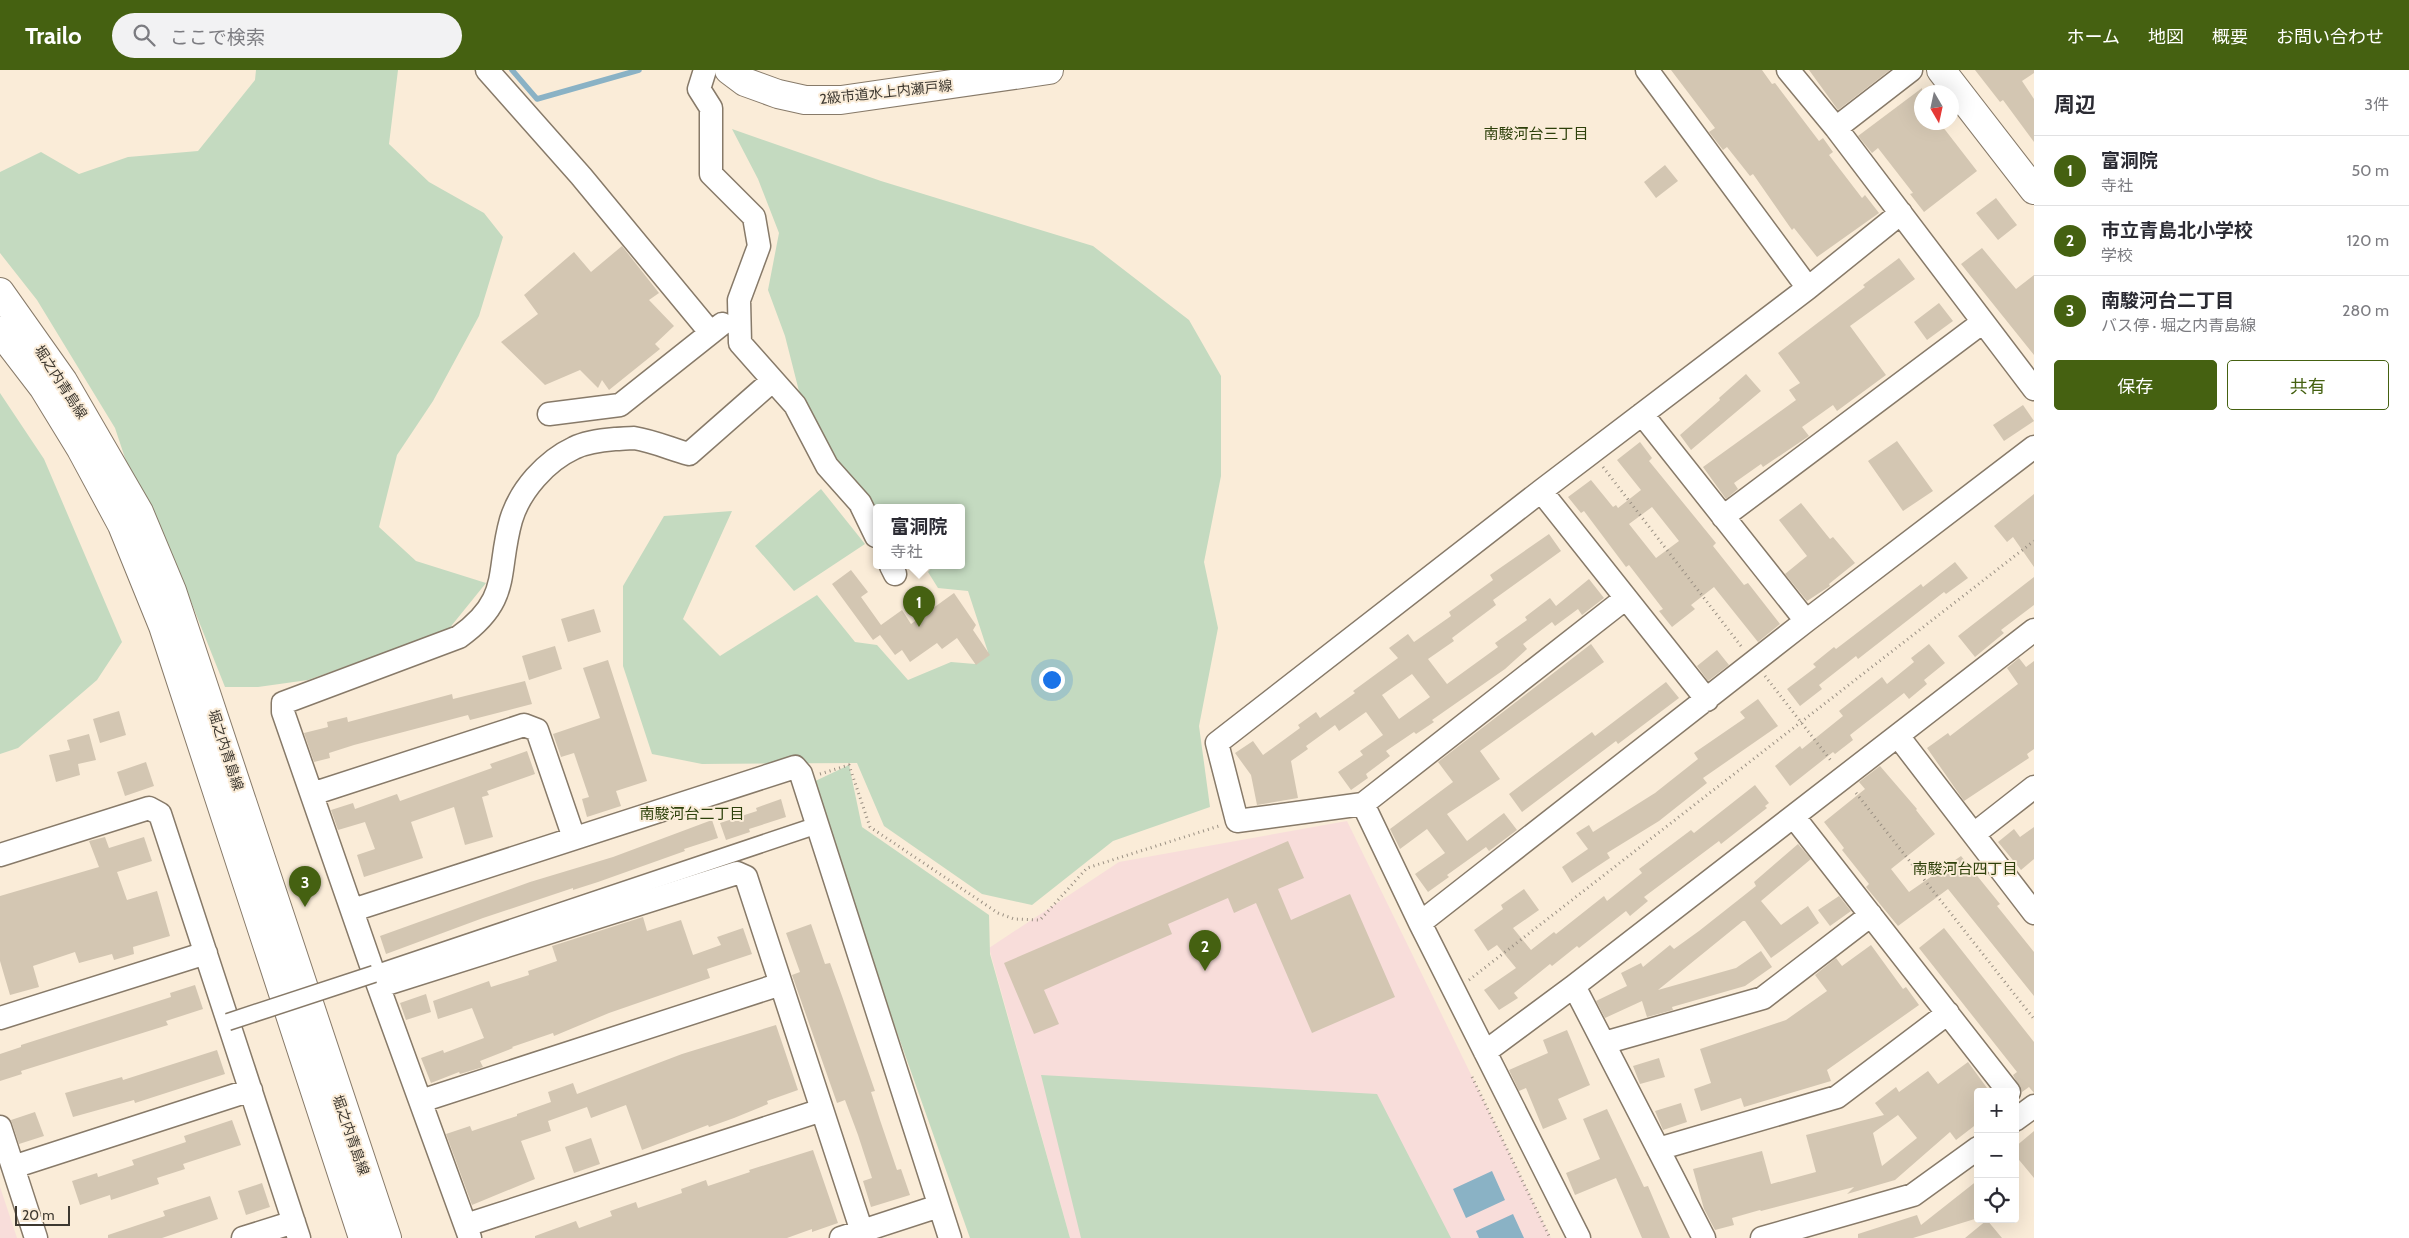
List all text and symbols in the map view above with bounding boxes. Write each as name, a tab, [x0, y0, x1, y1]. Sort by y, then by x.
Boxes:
search box	[112, 13, 462, 58]
text: Trailo	[25, 21, 82, 50]
icon: search	[130, 21, 158, 49]
text: ここで検索	[170, 26, 265, 49]
text: ホーム	[2067, 26, 2120, 48]
text: 地図	[2148, 26, 2184, 48]
text: 概要	[2212, 26, 2248, 48]
text: お問い合わせ	[2276, 26, 2384, 48]
street label: 2級市道水上内瀬戸線	[819, 76, 953, 108]
north arrow	[1914, 85, 1959, 130]
text: 周辺	[2054, 92, 2096, 117]
text: 3件	[2364, 95, 2389, 114]
district label: 南駿河台三丁目	[1483, 125, 1589, 143]
text: 富洞院	[2101, 149, 2158, 172]
text: 1	[2067, 161, 2073, 180]
text: 50 m	[2352, 161, 2389, 180]
text: 寺社	[2101, 176, 2133, 195]
text: 市立青島北小学校	[2101, 219, 2253, 242]
text: 2	[2066, 231, 2074, 250]
text: 120 m	[2347, 231, 2389, 250]
text: 学校	[2101, 246, 2133, 265]
text: 南駿河台二丁目	[2101, 289, 2234, 312]
text: 3	[2066, 301, 2074, 320]
text: 280 m	[2342, 301, 2389, 320]
text: バス停 · 堀之内青島線	[2101, 316, 2256, 335]
street label: 堀之内青島線	[31, 342, 91, 422]
button: 保存	[2054, 360, 2217, 410]
button: 共有	[2227, 360, 2389, 410]
popup	[873, 504, 965, 569]
text: 富洞院	[890, 515, 948, 538]
text: 寺社	[890, 542, 923, 561]
pin: 1	[903, 586, 935, 627]
your location	[1039, 667, 1065, 693]
street label: 堀之内青島線	[204, 707, 248, 793]
district label: 南駿河台二丁目	[639, 805, 745, 823]
district label: 南駿河台四丁目	[1912, 860, 2018, 878]
pin: 3	[289, 866, 321, 907]
pin: 2	[1189, 930, 1221, 971]
map controls	[1974, 1088, 2019, 1223]
button: +	[1974, 1088, 2019, 1133]
street label: 堀之内青島線	[329, 1092, 373, 1178]
button: −	[1974, 1133, 2019, 1178]
button: locate	[1974, 1178, 2019, 1223]
scale bar	[15, 1203, 70, 1226]
text: 20 m	[22, 1206, 55, 1224]

